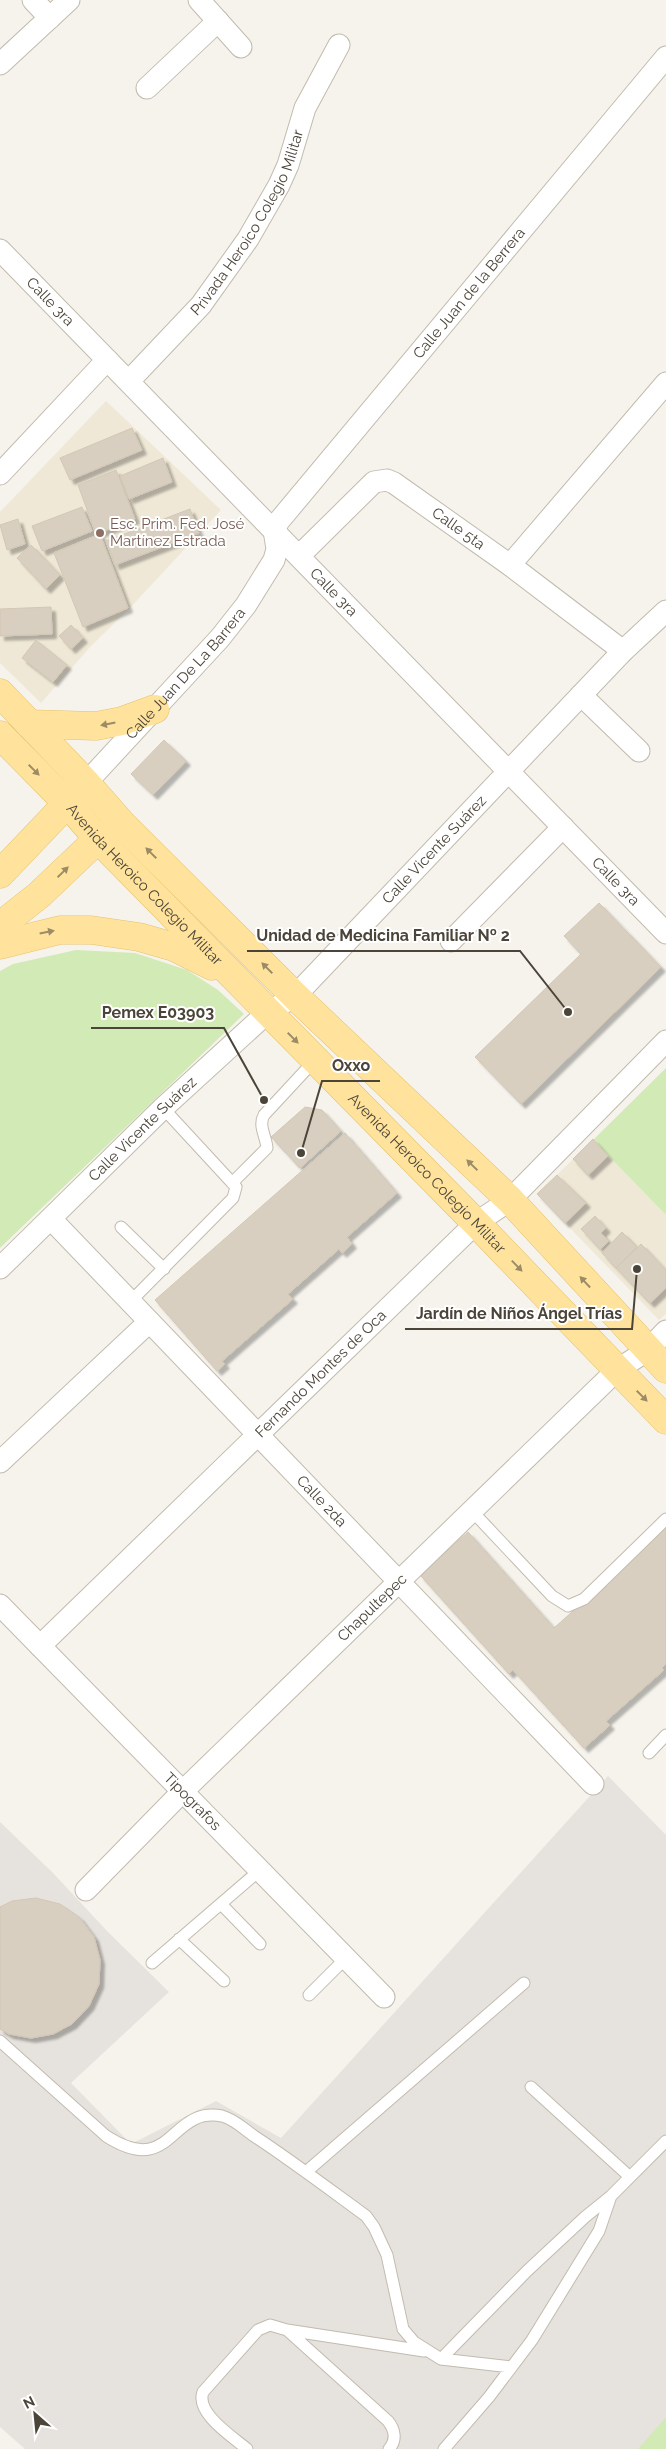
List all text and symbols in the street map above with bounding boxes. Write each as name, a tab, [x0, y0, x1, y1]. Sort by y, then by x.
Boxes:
street label: Privada Heroico Colegio Militar	[187, 127, 307, 319]
street label: Calle Juan de la Berrera	[409, 224, 529, 362]
street label: Calle 3ra	[23, 274, 78, 330]
street label: Calle 5ta	[428, 504, 488, 553]
place label: Esc. Prim. Fed. José Martínez Estrada	[110, 515, 245, 550]
marker: Esc. Prim. Fed. José Martínez Estrada	[94, 527, 106, 539]
street label: Calle 3ra	[306, 564, 361, 620]
street label: Calle Juan De La Barrera	[122, 604, 249, 743]
one-way arrow	[101, 720, 116, 728]
one-way arrow	[28, 764, 40, 776]
street label: Calle Vicente Suárez	[378, 792, 490, 908]
street label: Avenida Heroico Colegio Militar	[63, 800, 227, 970]
one-way arrow	[145, 848, 157, 860]
street label: Calle 3ra	[588, 853, 643, 910]
one-way arrow	[57, 866, 69, 878]
callout: Unidad de Medicina Familiar Nº 2	[247, 920, 520, 951]
text: Unidad de Medicina Familiar Nº 2	[256, 926, 510, 945]
one-way arrow	[39, 928, 55, 936]
one-way arrow	[261, 962, 273, 974]
callout: Pemex E03903	[91, 997, 224, 1028]
text: Pemex E03903	[102, 1003, 214, 1022]
one-way arrow	[287, 1032, 299, 1044]
callout: Oxxo	[322, 1050, 380, 1081]
text: Oxxo	[332, 1056, 370, 1075]
street label: Calle Vicente Suárez	[85, 1073, 200, 1185]
street label: Avenida Heroico Colegio Militar	[344, 1090, 510, 1258]
one-way arrow	[467, 1159, 479, 1171]
one-way arrow	[511, 1260, 523, 1272]
one-way arrow	[579, 1276, 591, 1288]
callout: Jardín de Niños Ángel Trías	[405, 1298, 632, 1329]
text: Jardín de Niños Ángel Trías	[416, 1303, 622, 1323]
street label: Fernando Montes de Oca	[251, 1306, 390, 1441]
one-way arrow	[636, 1390, 648, 1402]
street label: Calle 2da	[293, 1472, 351, 1531]
street label: Chapultepec	[334, 1570, 410, 1645]
street label: Tipografos	[160, 1769, 225, 1834]
north arrow	[10, 2389, 60, 2439]
text: N	[21, 2393, 37, 2412]

